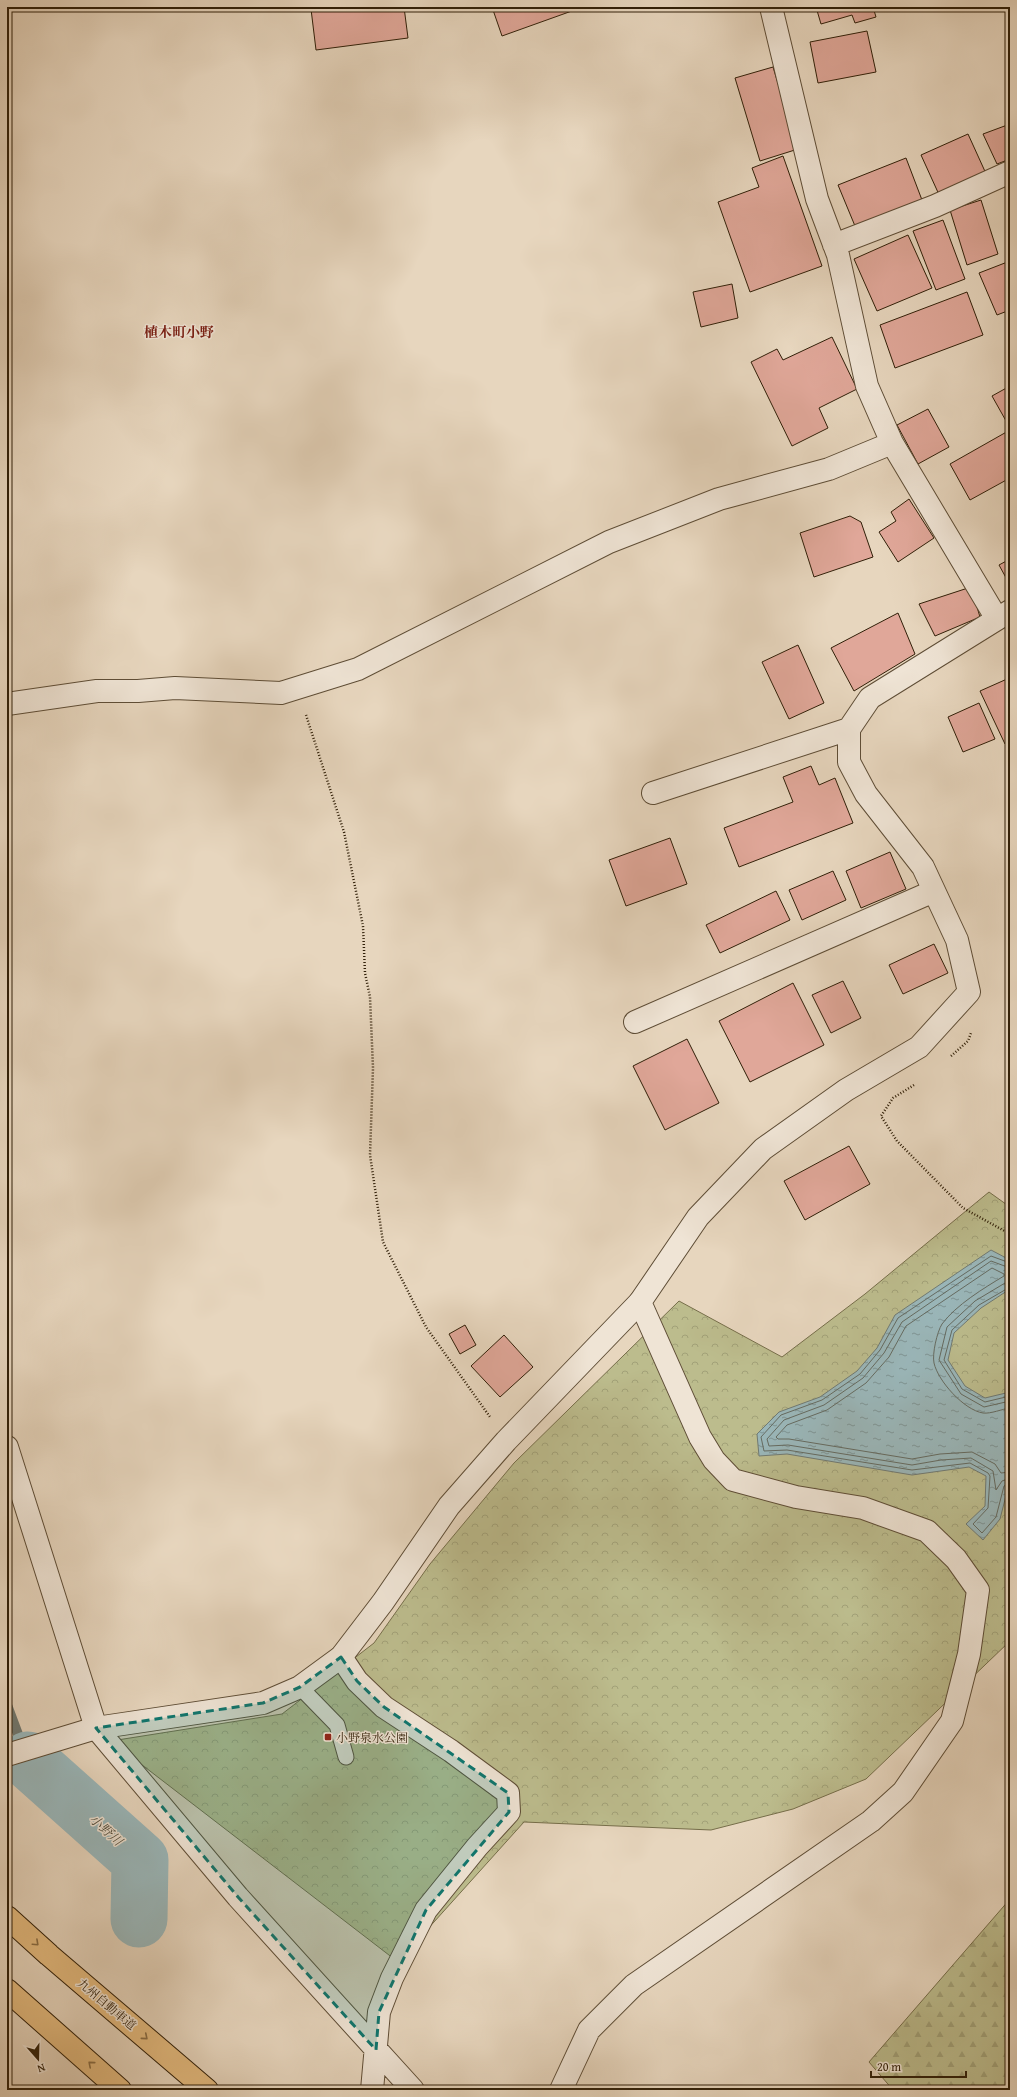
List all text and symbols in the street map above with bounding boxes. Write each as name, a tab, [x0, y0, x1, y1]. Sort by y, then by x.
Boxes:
district label: 植木町小野	[144, 322, 214, 342]
place label: 小野泉水公園	[336, 1729, 408, 1746]
marker: 小野泉水公園	[323, 1732, 333, 1742]
water label: 小野川	[85, 1810, 128, 1851]
one-way arrow	[31, 1938, 39, 1946]
street label: 九州自動車道	[74, 1974, 140, 2034]
one-way arrow	[140, 2032, 148, 2039]
north arrow	[18, 2039, 58, 2079]
scale bar	[871, 2053, 966, 2079]
text: 20 m	[877, 2058, 901, 2075]
text: N	[35, 2060, 48, 2077]
one-way arrow	[88, 2062, 96, 2069]

